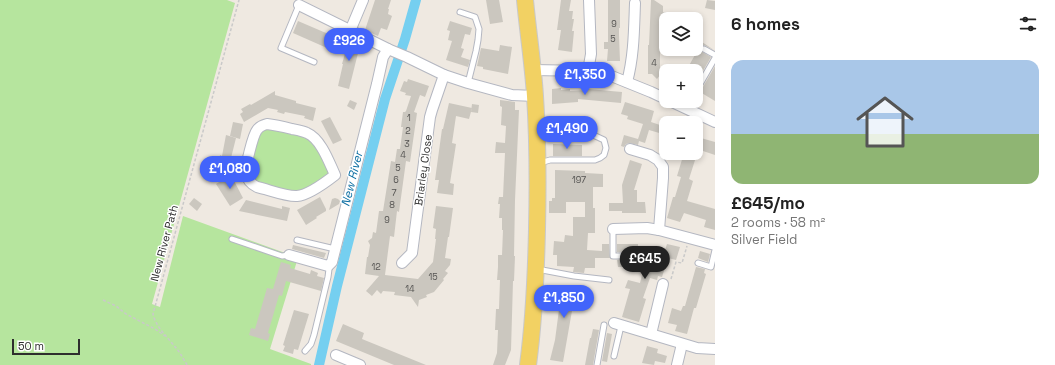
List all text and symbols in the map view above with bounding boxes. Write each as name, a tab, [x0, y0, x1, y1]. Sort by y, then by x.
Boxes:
map controls	[659, 12, 703, 160]
button: layers	[659, 12, 703, 56]
text: 6 homes	[731, 13, 800, 35]
icon: filters	[1017, 13, 1039, 35]
house number: 9	[611, 18, 617, 30]
pin: £926	[325, 28, 373, 62]
text: £926	[333, 32, 365, 49]
house number: 5	[610, 33, 616, 45]
house number: 4	[651, 57, 657, 69]
pin: £1,350	[552, 62, 618, 96]
button: +	[659, 64, 703, 108]
text: £1,350	[564, 66, 606, 83]
icon: home	[849, 86, 921, 158]
house number: 1	[407, 112, 411, 124]
pin: £1,490	[534, 116, 600, 150]
button: −	[659, 116, 703, 160]
text: £1,490	[546, 120, 588, 137]
house number: 2	[405, 125, 411, 137]
street label: Briarley Close	[411, 133, 435, 207]
house number: 3	[404, 138, 410, 150]
water label: New River	[337, 148, 367, 208]
house number: 4	[400, 149, 406, 161]
pin: £1,080	[197, 156, 263, 190]
text: £1,080	[209, 160, 251, 177]
house number: 5	[395, 162, 401, 174]
house number: 6	[393, 174, 399, 186]
house number: 197	[572, 174, 586, 186]
house number: 7	[391, 187, 397, 199]
text: £645/mo	[731, 192, 805, 214]
house number: 8	[389, 199, 395, 211]
street label: New River Path	[147, 203, 181, 283]
house number: 9	[384, 214, 390, 226]
text: 2 rooms · 58 m²	[731, 214, 825, 231]
text: Silver Field	[731, 231, 797, 248]
pin: £645	[621, 246, 669, 280]
text: £645	[629, 250, 661, 267]
house number: 12	[371, 261, 381, 273]
house number: 15	[428, 271, 438, 283]
house number: 14	[405, 283, 415, 295]
pin: £1,850	[531, 285, 597, 319]
text: £1,850	[543, 289, 585, 306]
scale bar	[12, 337, 80, 356]
text: 50 m	[18, 339, 44, 353]

